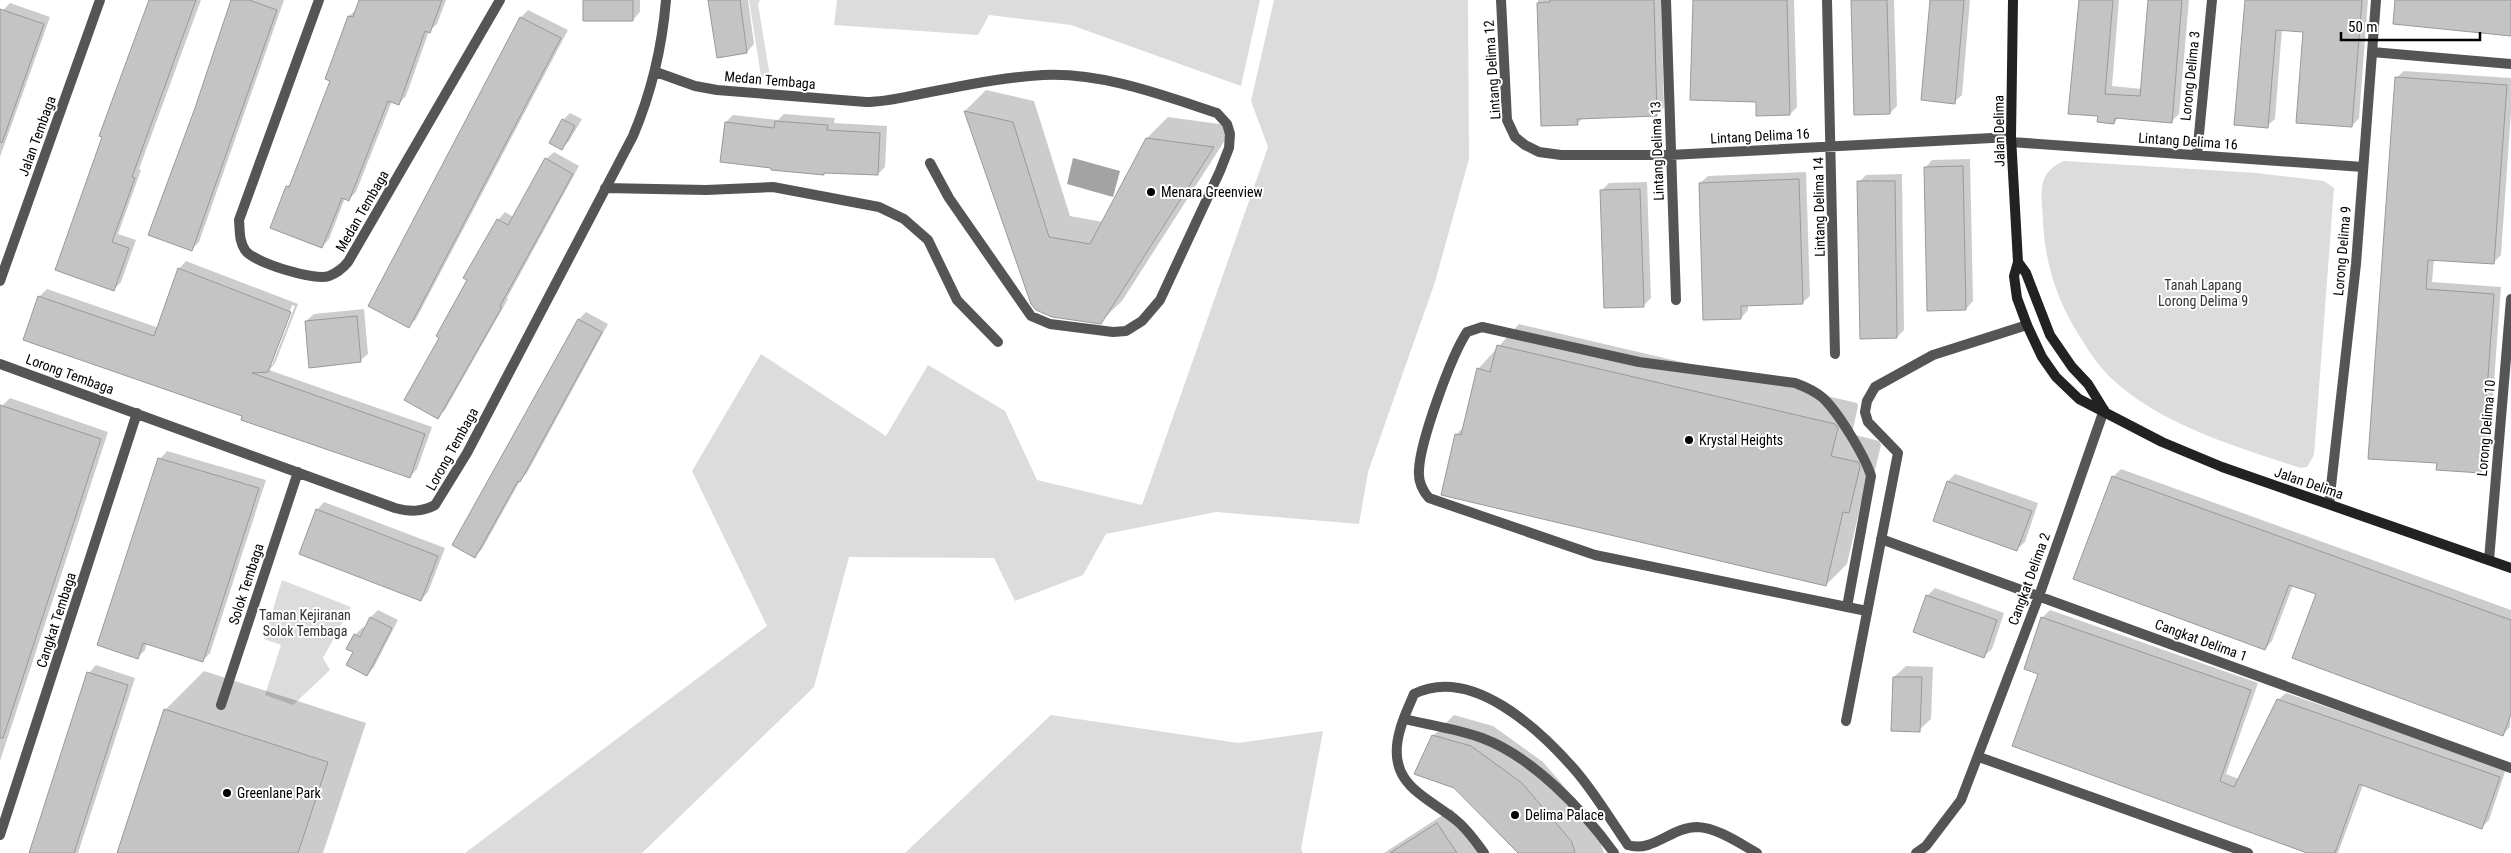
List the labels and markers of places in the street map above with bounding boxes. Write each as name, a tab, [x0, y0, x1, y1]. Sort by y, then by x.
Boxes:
place label: Menara Greenview	[1161, 184, 1263, 200]
marker: Menara Greenview	[1145, 186, 1157, 198]
place label: Krystal Heights	[1699, 432, 1783, 448]
marker: Krystal Heights	[1683, 434, 1695, 446]
place label: Greenlane Park	[237, 785, 321, 801]
marker: Greenlane Park	[221, 787, 233, 799]
place label: Delima Palace	[1525, 807, 1604, 823]
marker: Delima Palace	[1509, 809, 1521, 821]

